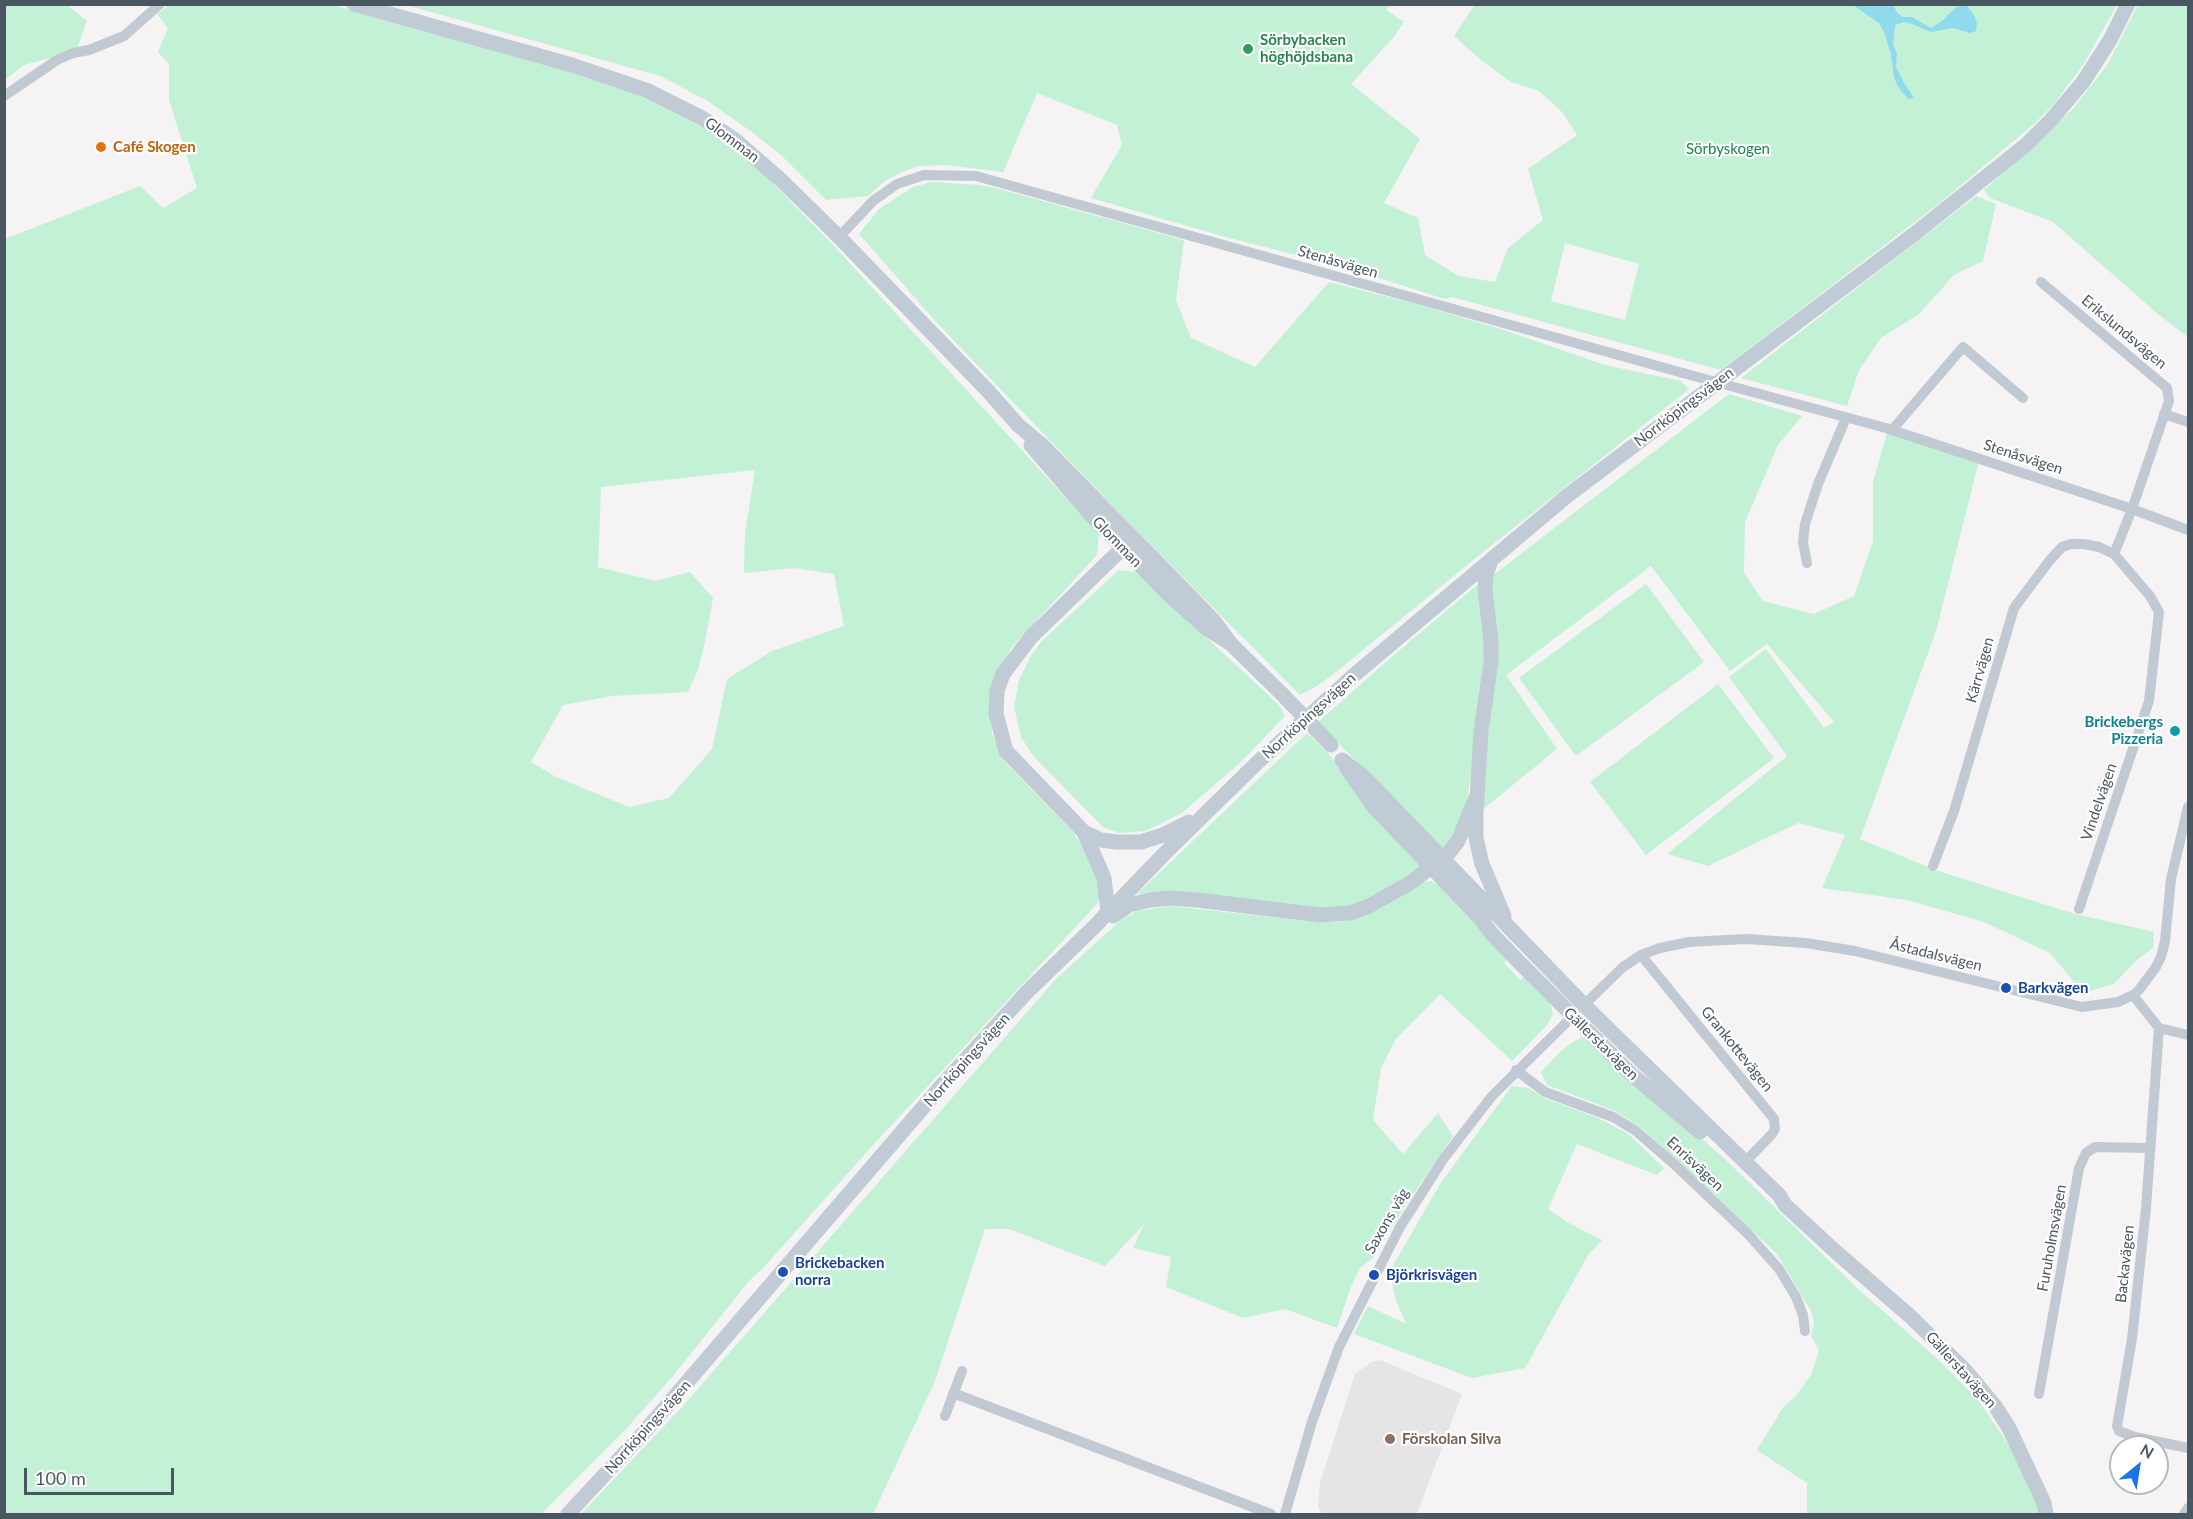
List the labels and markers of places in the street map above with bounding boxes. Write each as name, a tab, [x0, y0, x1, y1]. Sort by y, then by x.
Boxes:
place label: Sörbybacken höghöjdsbana	[1260, 31, 1353, 66]
marker: Sörbybacken höghöjdsbana	[1241, 42, 1255, 56]
place label: Café Skogen	[113, 138, 196, 156]
marker: Café Skogen	[94, 140, 108, 154]
place label: Brickebergs Pizzeria	[2084, 713, 2163, 748]
marker: Brickebergs Pizzeria	[2168, 724, 2182, 738]
place label: Barkvägen	[2018, 979, 2089, 997]
marker: Barkvägen	[1999, 981, 2013, 995]
place label: Brickebacken norra	[795, 1254, 884, 1289]
marker: Brickebacken norra	[776, 1265, 790, 1279]
place label: Björkrisvägen	[1386, 1266, 1477, 1284]
marker: Björkrisvägen	[1367, 1268, 1381, 1282]
place label: Förskolan Silva	[1402, 1430, 1501, 1448]
marker: Förskolan Silva	[1383, 1432, 1397, 1446]

